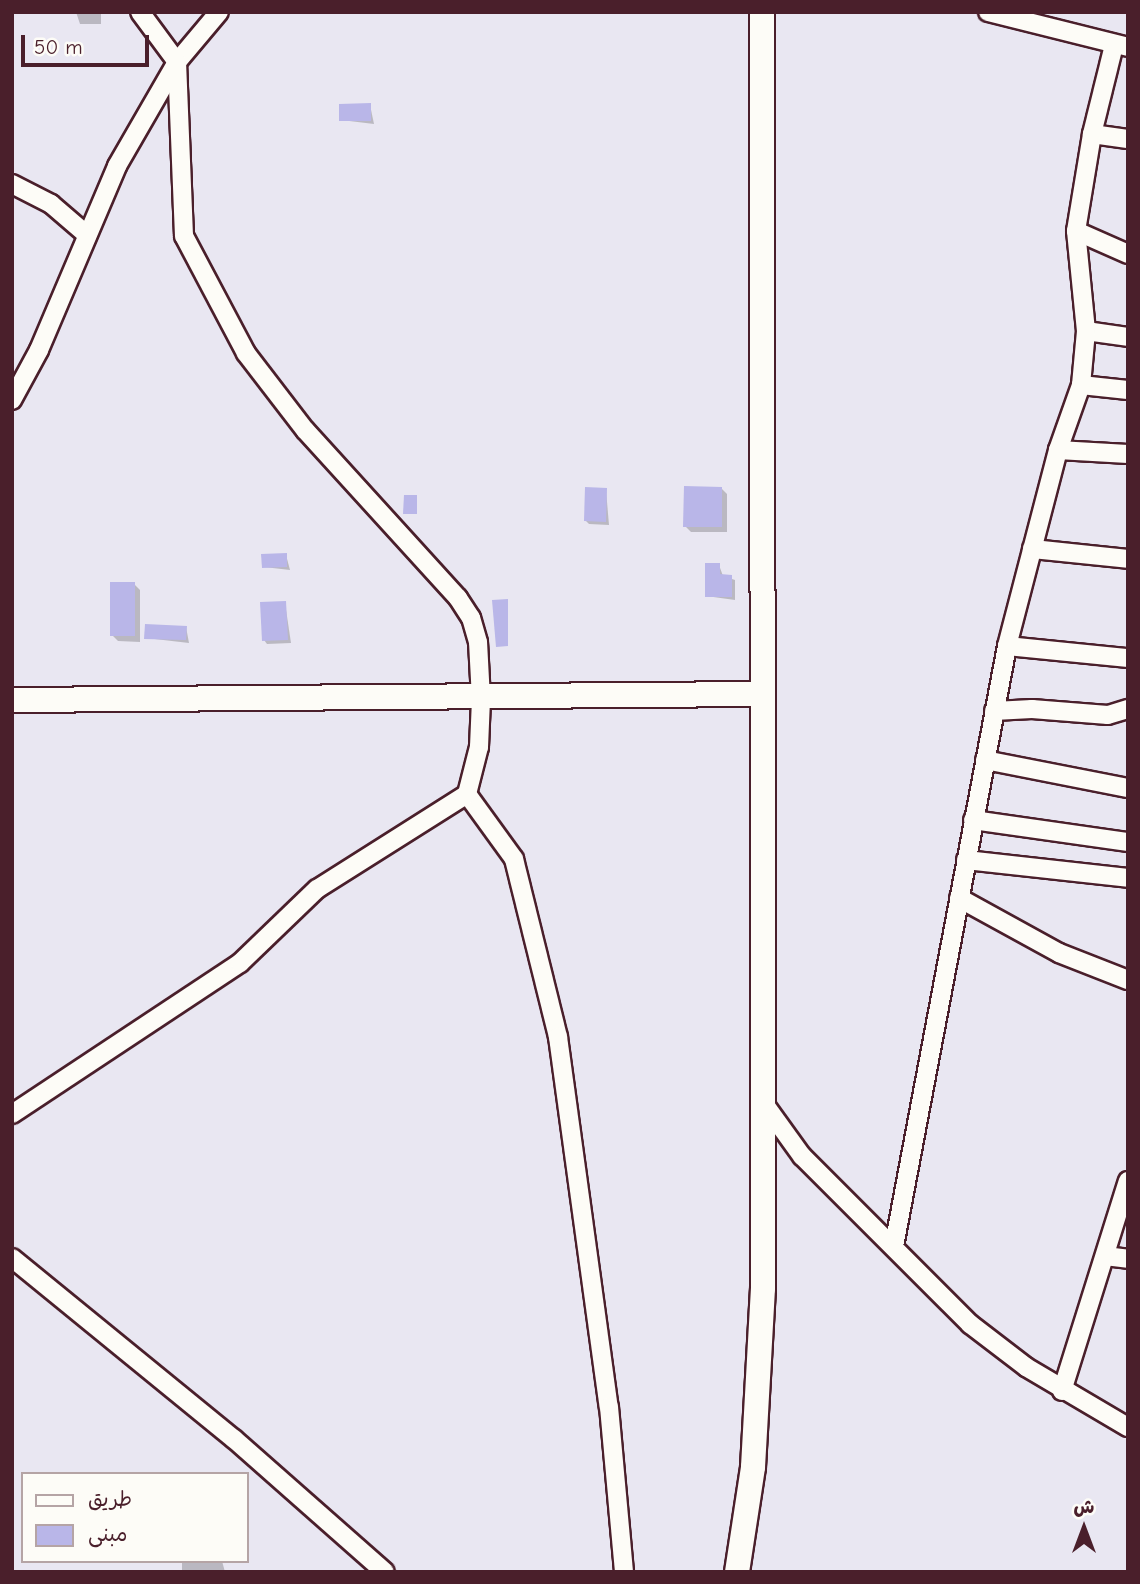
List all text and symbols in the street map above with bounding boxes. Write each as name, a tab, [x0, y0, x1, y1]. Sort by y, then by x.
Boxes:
scale bar	[24, 21, 152, 65]
text: 50 m	[34, 35, 83, 59]
legend	[21, 1472, 248, 1563]
text: طريق	[88, 1487, 132, 1511]
north arrow	[1049, 1493, 1119, 1563]
text: ش	[1074, 1496, 1094, 1518]
text: مبنى	[88, 1522, 127, 1546]

